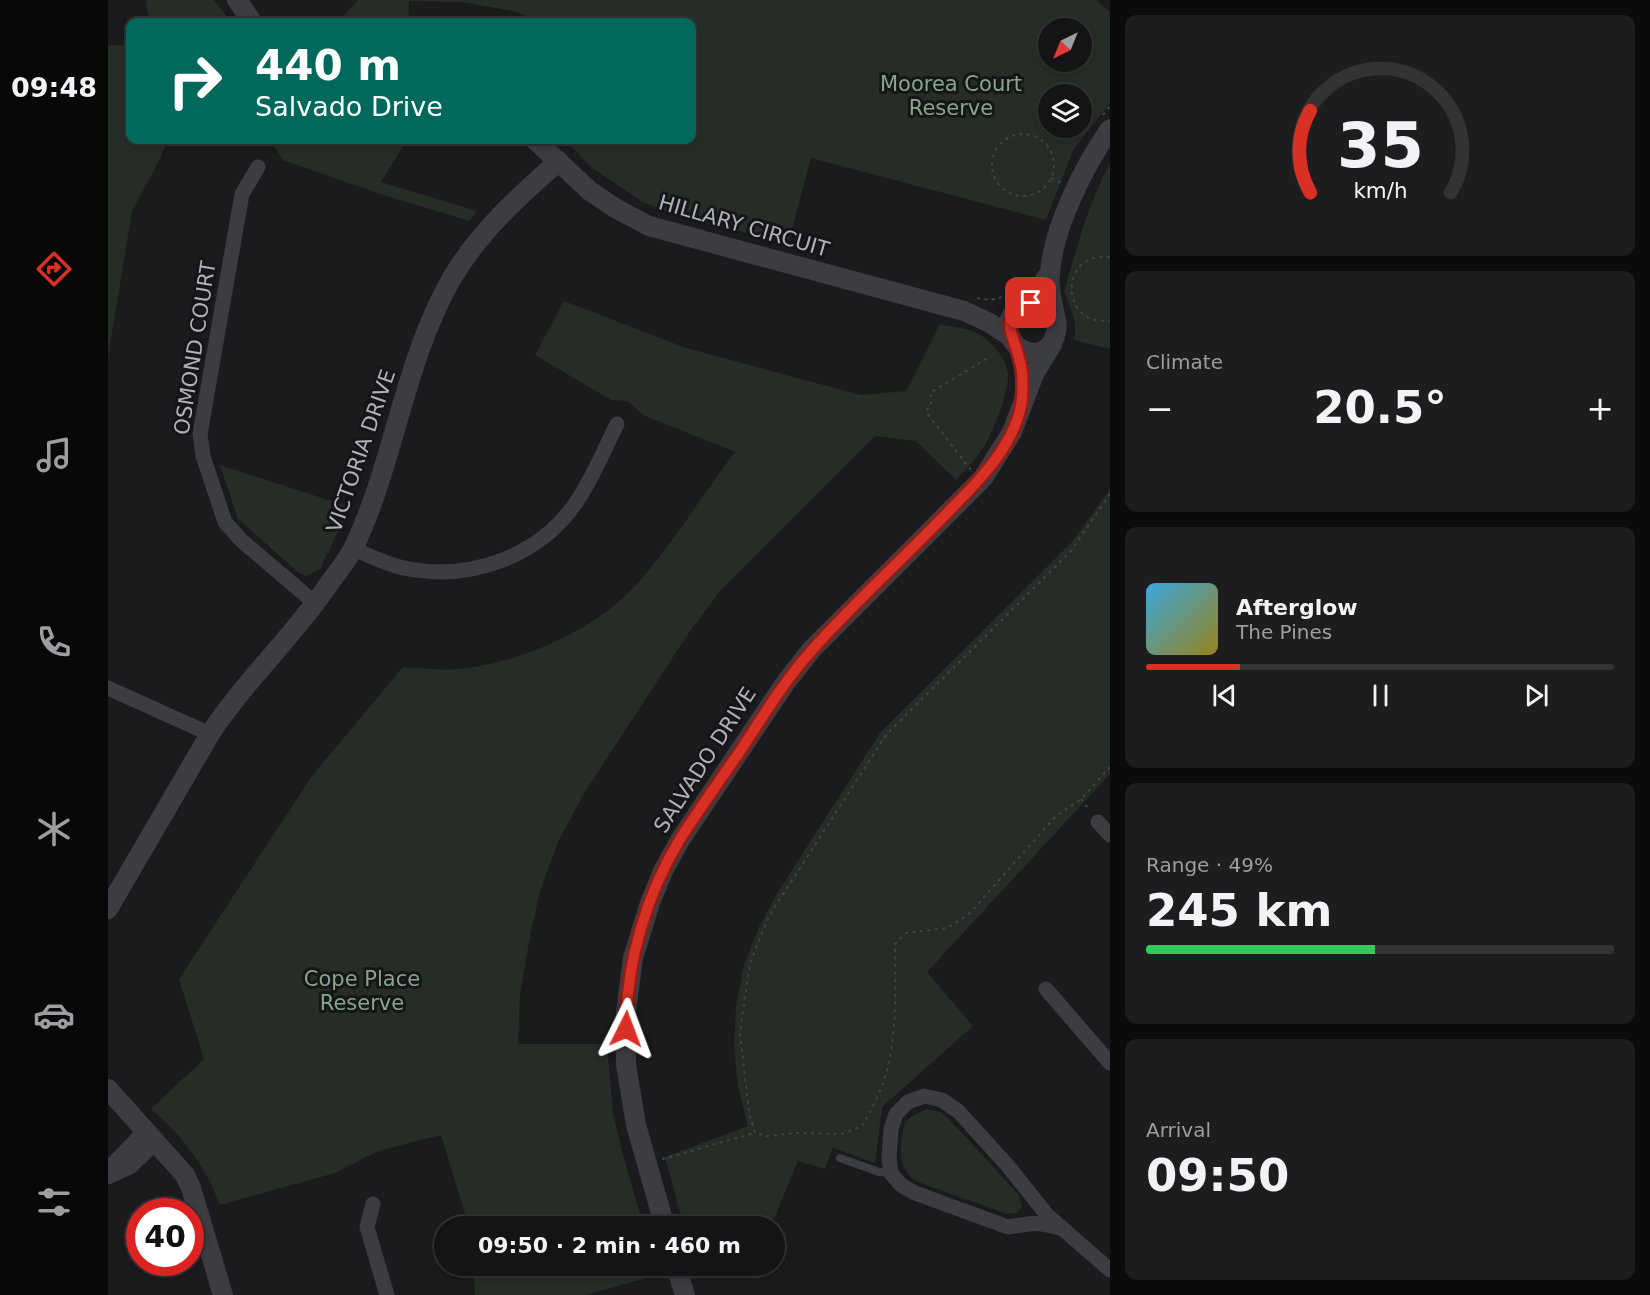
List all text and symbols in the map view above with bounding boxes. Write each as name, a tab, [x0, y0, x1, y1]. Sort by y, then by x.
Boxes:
north arrow	[1038, 18, 1092, 72]
map controls	[1038, 18, 1092, 138]
text: 440 m	[255, 41, 401, 90]
icon: right	[156, 42, 234, 120]
text: 09:48	[11, 72, 97, 103]
park label: Moorea Court Reserve	[880, 72, 1022, 120]
button: layers	[1038, 84, 1092, 138]
text: Salvado Drive	[255, 91, 443, 122]
text: 35	[1337, 109, 1423, 182]
text: km/h	[1353, 178, 1407, 203]
street label: HILLARY CIRCUIT	[656, 190, 832, 262]
icon: directions	[33, 248, 75, 290]
street label: OSMOND COURT	[169, 259, 221, 437]
pin	[1005, 277, 1056, 328]
icon: arrive	[1014, 286, 1047, 319]
text: Climate	[1146, 350, 1223, 374]
street label: VICTORIA DRIVE	[322, 366, 400, 536]
text: 20.5°	[1313, 381, 1447, 434]
text: −	[1146, 389, 1174, 428]
text: +	[1586, 389, 1614, 428]
icon: music	[33, 434, 75, 476]
text: Afterglow	[1236, 595, 1358, 620]
text: The Pines	[1236, 620, 1332, 644]
icon: phone	[33, 621, 75, 663]
icon: previous	[1208, 679, 1241, 712]
icon: pause	[1364, 679, 1397, 712]
icon: next	[1520, 679, 1553, 712]
street label: SALVADO DRIVE	[649, 683, 761, 837]
icon: climate	[33, 808, 75, 850]
text: Range · 49%	[1146, 853, 1273, 877]
text: 245 km	[1146, 884, 1332, 937]
park label: Cope Place Reserve	[304, 967, 420, 1015]
icon: car	[33, 994, 75, 1036]
position arrow	[594, 997, 658, 1061]
text: Arrival	[1146, 1118, 1211, 1142]
text: 09:50	[1146, 1149, 1289, 1202]
icon: filters	[33, 1181, 75, 1223]
speed limit sign: 40	[126, 1198, 204, 1276]
text: 09:50 · 2 min · 460 m	[478, 1233, 741, 1258]

